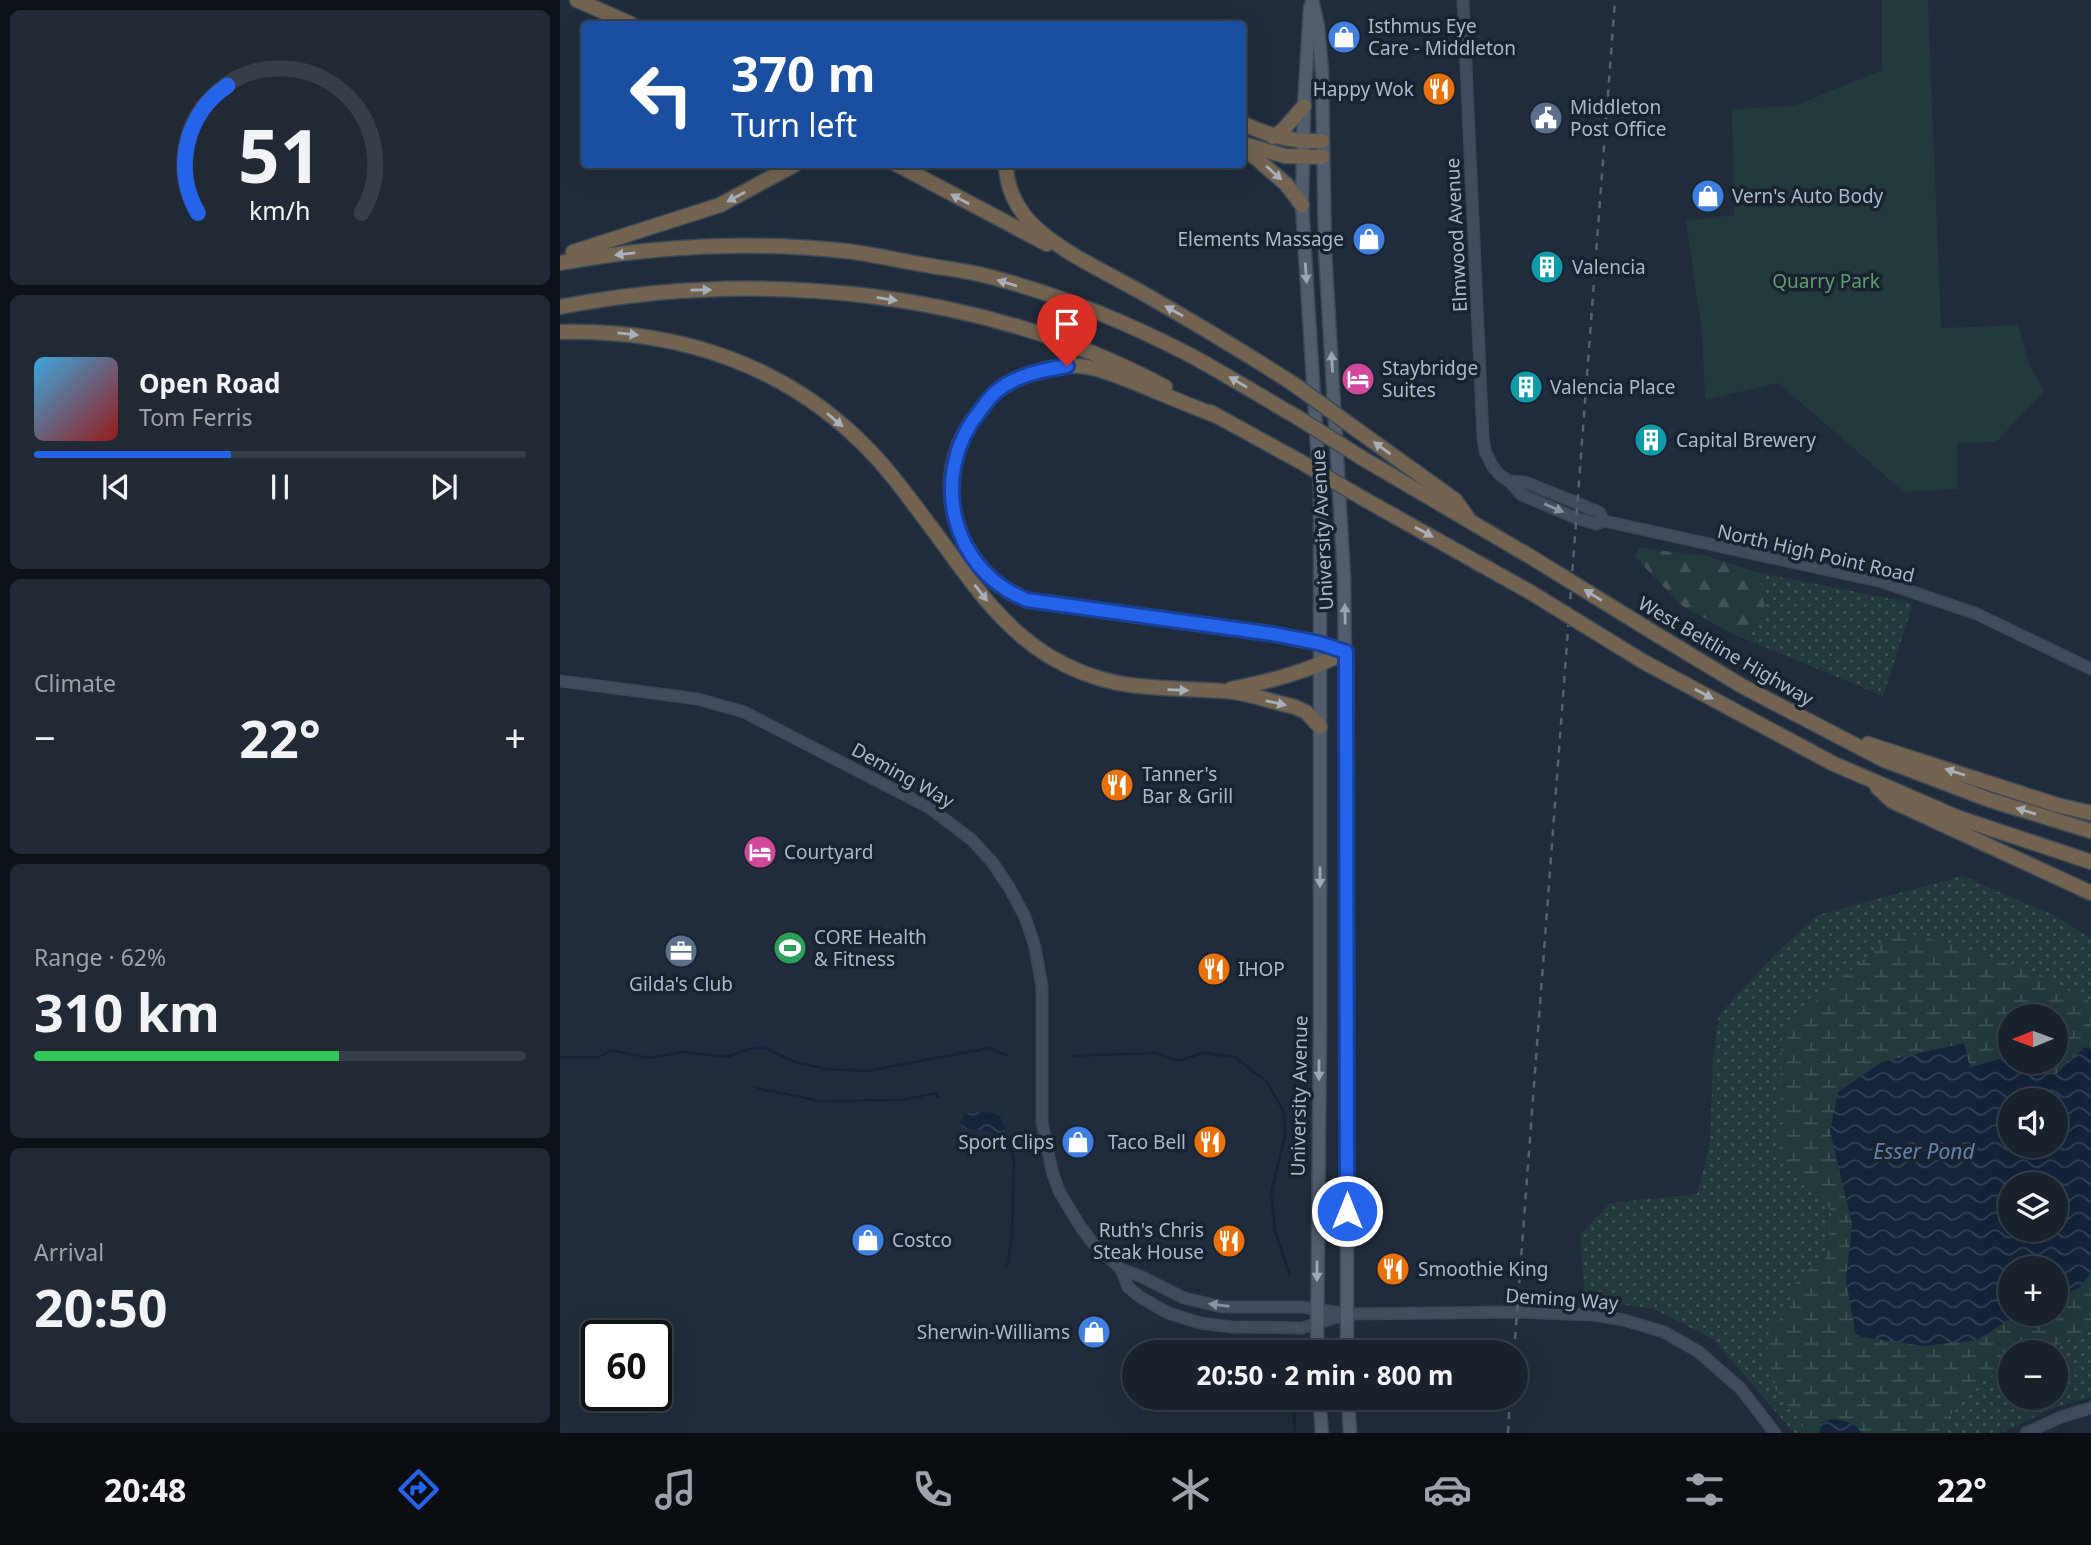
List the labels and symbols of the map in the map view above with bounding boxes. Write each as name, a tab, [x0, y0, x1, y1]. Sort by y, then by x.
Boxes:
place label: Isthmus Eye Care - Middleton	[1368, 13, 1516, 61]
shop icon: Isthmus Eye Care - Middleton	[1325, 18, 1363, 56]
restaurant icon: Happy Wok	[1420, 70, 1458, 108]
place label: Happy Wok	[1313, 76, 1414, 102]
place label: Middleton Post Office	[1570, 94, 1667, 142]
public building icon: Middleton Post Office	[1527, 99, 1565, 137]
street label: Elmwood Avenue	[1439, 157, 1473, 313]
one-way arrow	[1265, 165, 1282, 181]
shop icon: Vern's Auto Body	[1689, 177, 1727, 215]
place label: Vern's Auto Body	[1732, 183, 1884, 209]
one-way arrow	[726, 191, 746, 202]
one-way arrow	[949, 193, 969, 205]
shop icon: Elements Massage	[1350, 220, 1388, 258]
place label: Elements Massage	[1178, 226, 1344, 252]
one-way arrow	[614, 248, 636, 259]
building icon: Valencia	[1528, 248, 1566, 286]
place label: Valencia	[1572, 254, 1646, 280]
one-way arrow	[1301, 262, 1312, 284]
park label: Quarry Park	[1772, 268, 1880, 294]
one-way arrow	[997, 277, 1018, 287]
one-way arrow	[690, 284, 712, 296]
one-way arrow	[876, 294, 898, 305]
pin	[1037, 294, 1097, 366]
one-way arrow	[1165, 305, 1184, 317]
one-way arrow	[617, 329, 639, 340]
one-way arrow	[1326, 351, 1337, 373]
place label: Staybridge Suites	[1382, 355, 1478, 403]
hotel icon: Staybridge Suites	[1339, 360, 1377, 398]
building icon: Valencia Place	[1507, 368, 1545, 406]
place label: Valencia Place	[1550, 374, 1676, 400]
one-way arrow	[1228, 377, 1248, 389]
one-way arrow	[826, 412, 844, 428]
building icon: Capital Brewery	[1632, 421, 1670, 459]
place label: Capital Brewery	[1676, 427, 1816, 453]
one-way arrow	[1373, 441, 1391, 455]
street label: University Avenue	[1305, 449, 1339, 611]
one-way arrow	[1544, 502, 1564, 514]
street label: North High Point Road	[1715, 518, 1917, 588]
one-way arrow	[1414, 526, 1433, 538]
one-way arrow	[974, 584, 989, 602]
one-way arrow	[1583, 589, 1603, 602]
street label: West Beltline Highway	[1633, 590, 1819, 712]
one-way arrow	[1339, 603, 1351, 625]
one-way arrow	[1167, 684, 1189, 695]
one-way arrow	[1695, 688, 1714, 700]
one-way arrow	[1265, 698, 1287, 709]
street label: Deming Way	[847, 736, 959, 814]
place label: Tanner's Bar & Grill	[1142, 761, 1233, 809]
restaurant icon: Tanner's Bar & Grill	[1098, 766, 1136, 804]
one-way arrow	[1945, 766, 1966, 777]
one-way arrow	[2015, 805, 2036, 815]
hotel icon: Courtyard	[741, 833, 779, 871]
place label: Courtyard	[784, 839, 873, 865]
one-way arrow	[1314, 866, 1326, 888]
place label: CORE Health & Fitness	[814, 924, 927, 972]
sports icon: CORE Health & Fitness	[771, 929, 809, 967]
office icon: Gilda's Club	[662, 932, 700, 970]
restaurant icon: IHOP	[1195, 950, 1233, 988]
place label: IHOP	[1238, 956, 1285, 982]
place label: Gilda's Club	[629, 971, 733, 997]
north arrow	[1998, 1004, 2068, 1074]
street label: University Avenue	[1285, 1015, 1313, 1177]
one-way arrow	[1313, 1059, 1325, 1081]
shop icon: Sport Clips	[1059, 1123, 1097, 1161]
restaurant icon: Taco Bell	[1191, 1123, 1229, 1161]
place label: Sport Clips	[958, 1129, 1054, 1155]
place label: Taco Bell	[1108, 1129, 1186, 1155]
water label: Esser Pond	[1873, 1137, 1975, 1165]
position arrow	[1310, 1174, 1384, 1248]
place label: Ruth's Chris Steak House	[1093, 1217, 1204, 1265]
shop icon: Costco	[849, 1221, 887, 1259]
restaurant icon: Ruth's Chris Steak House	[1210, 1222, 1248, 1260]
place label: Costco	[892, 1227, 952, 1253]
restaurant icon: Smoothie King	[1374, 1250, 1412, 1288]
place label: Smoothie King	[1418, 1256, 1548, 1282]
one-way arrow	[1311, 1260, 1323, 1282]
street label: Deming Way	[1505, 1282, 1620, 1316]
one-way arrow	[1208, 1300, 1230, 1311]
shop icon: Sherwin-Williams	[1075, 1313, 1113, 1351]
place label: Sherwin-Williams	[917, 1319, 1070, 1345]
speed limit sign: 60	[581, 1320, 672, 1411]

